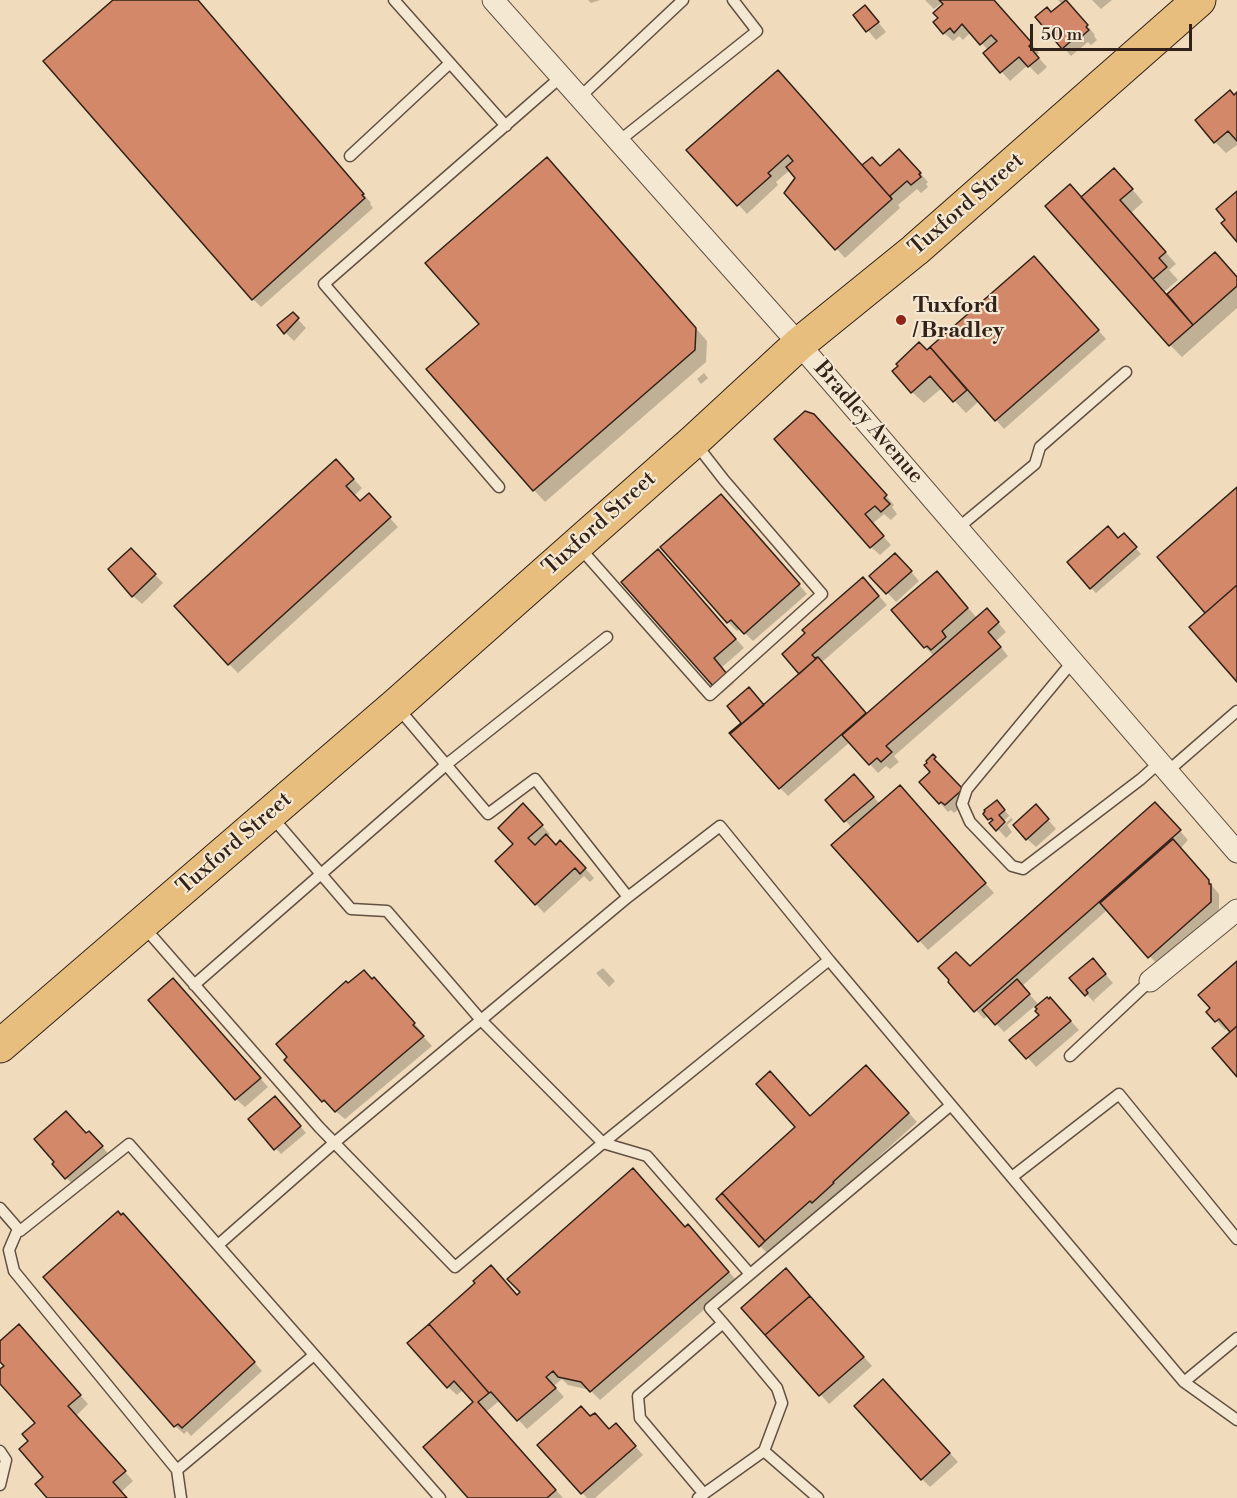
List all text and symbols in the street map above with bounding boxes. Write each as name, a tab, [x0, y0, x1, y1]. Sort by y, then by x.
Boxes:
scale bar	[1033, 12, 1195, 50]
text: 50 m	[1041, 23, 1082, 46]
street label: Tuxford Street	[904, 148, 1030, 262]
place label: Tuxford / Bradley	[913, 294, 1004, 346]
marker: Tuxford / Bradley	[894, 313, 908, 327]
street label: Bradley Avenue	[808, 356, 928, 490]
street label: Tuxford Street	[538, 466, 662, 582]
street label: Tuxford Street	[172, 787, 298, 901]

